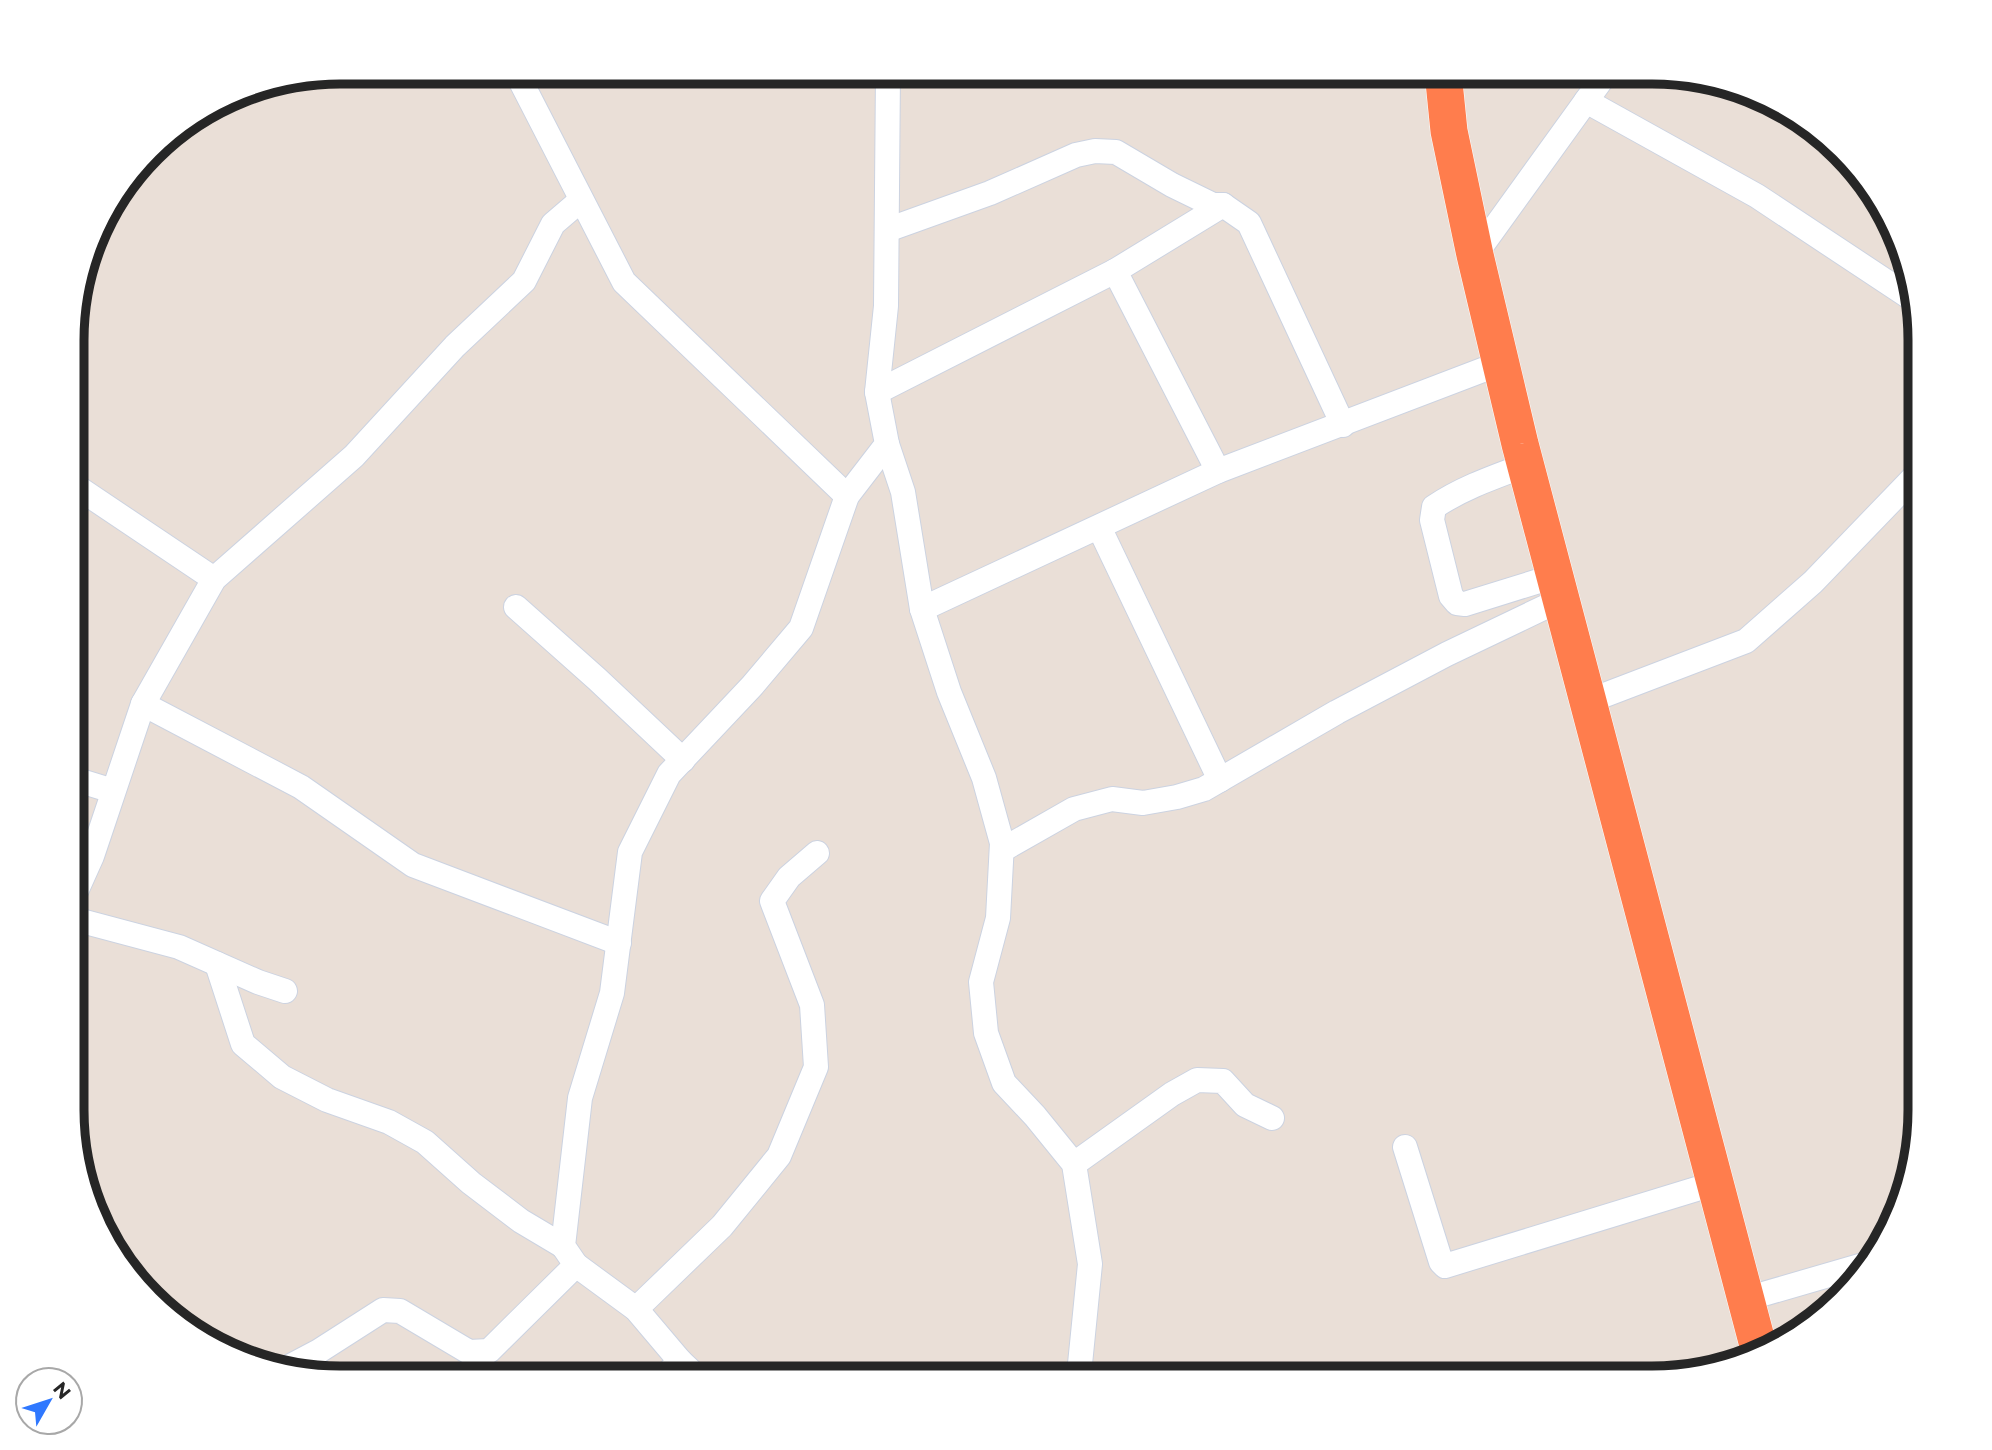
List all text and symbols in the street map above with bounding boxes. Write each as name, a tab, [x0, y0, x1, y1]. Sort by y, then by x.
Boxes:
north arrow	[14, 1366, 84, 1436]
text: N	[48, 1377, 76, 1404]

